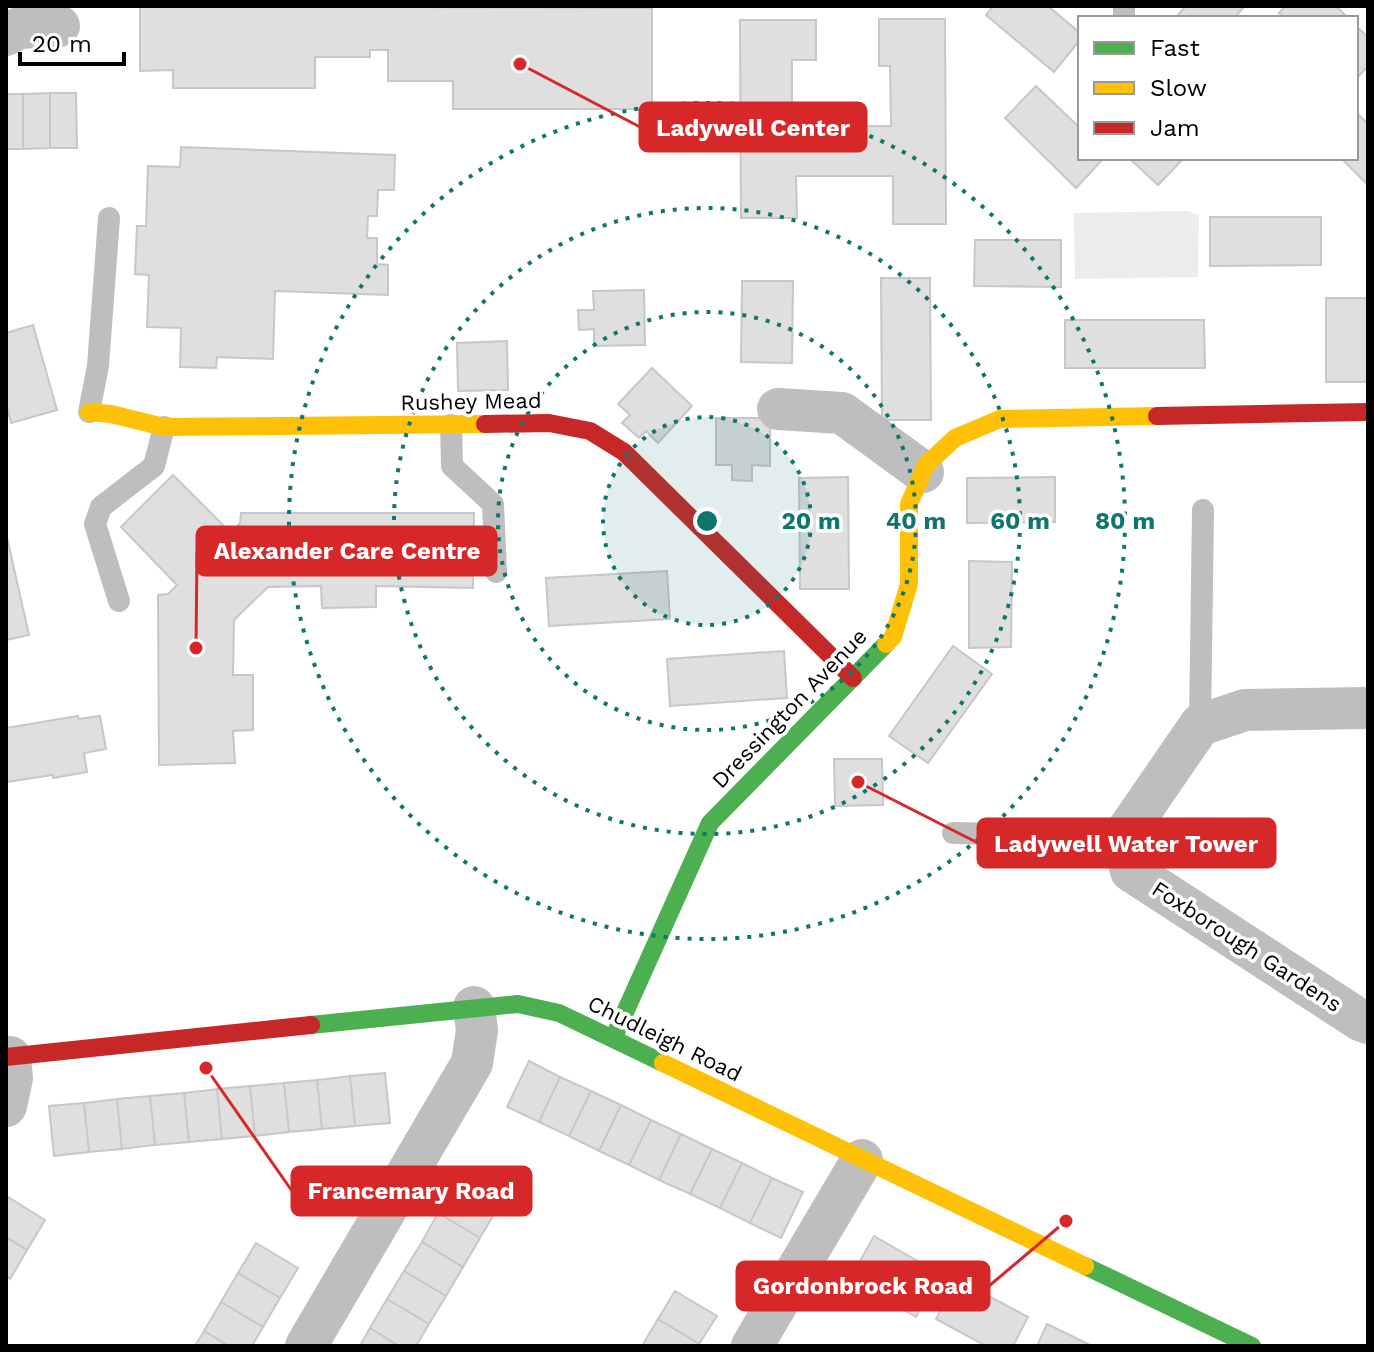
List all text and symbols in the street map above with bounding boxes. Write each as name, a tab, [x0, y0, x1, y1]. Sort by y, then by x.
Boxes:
scale bar	[20, 16, 124, 66]
legend	[1078, 16, 1358, 160]
text: 20 m	[32, 30, 92, 58]
text: Fast	[1150, 34, 1200, 62]
text: Slow	[1150, 74, 1207, 102]
callout: Ladywell Center	[640, 103, 866, 151]
text: Ladywell Center	[656, 114, 851, 142]
text: Jam	[1150, 114, 1200, 142]
street label: Rushey Mead	[400, 388, 542, 415]
centre of rings	[693, 507, 721, 535]
text: 20 m	[781, 507, 841, 535]
text: 40 m	[886, 507, 946, 535]
text: 60 m	[990, 507, 1050, 535]
text: 80 m	[1095, 507, 1155, 535]
callout: Alexander Care Centre	[197, 527, 496, 575]
text: Alexander Care Centre	[214, 537, 480, 565]
street label: Dressington Avenue	[707, 623, 872, 793]
callout: Ladywell Water Tower	[978, 819, 1275, 867]
text: Ladywell Water Tower	[994, 830, 1259, 858]
street label: Foxborough Gardens	[1147, 876, 1346, 1017]
street label: Chudleigh Road	[584, 990, 746, 1086]
callout: Francemary Road	[292, 1167, 531, 1215]
text: Francemary Road	[308, 1177, 514, 1205]
callout: Gordonbrock Road	[737, 1262, 989, 1310]
text: Gordonbrock Road	[753, 1272, 973, 1300]

